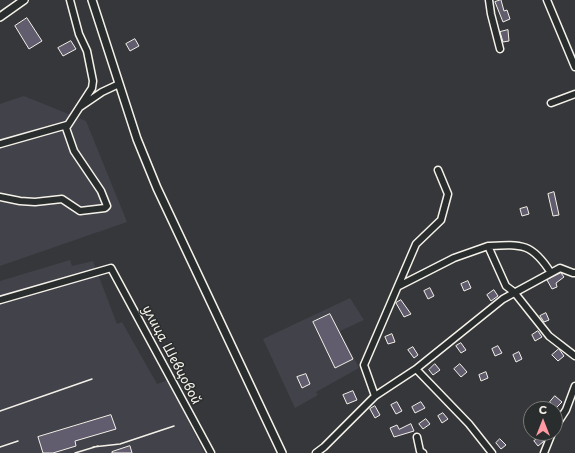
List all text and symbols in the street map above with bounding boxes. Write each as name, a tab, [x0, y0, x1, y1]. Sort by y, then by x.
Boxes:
street label: улица Шевцовой	[138, 303, 204, 407]
north arrow	[523, 401, 563, 441]
text: С	[539, 401, 547, 418]

